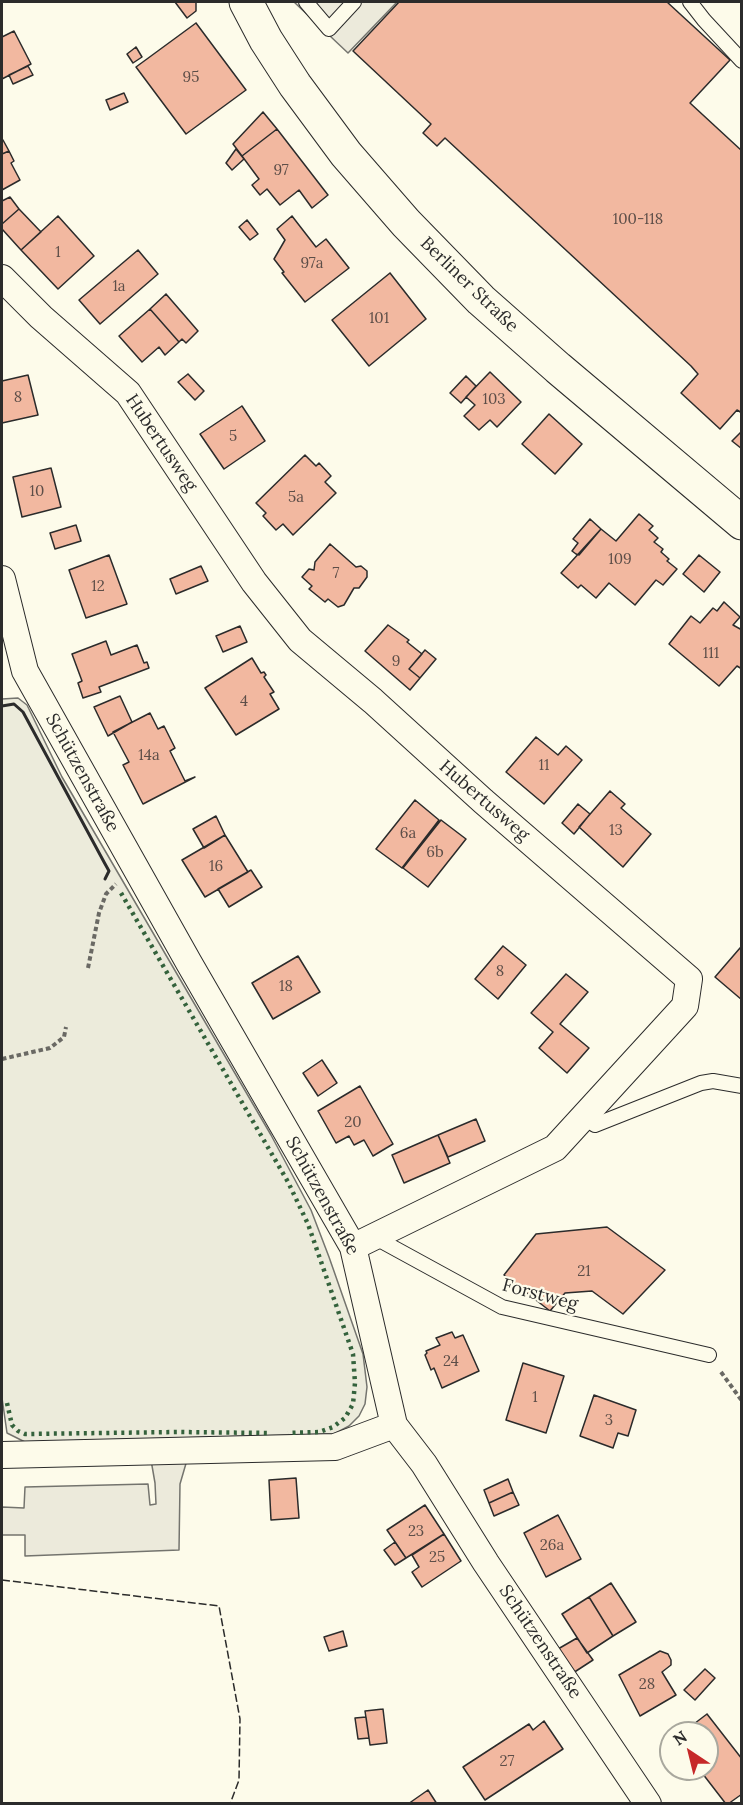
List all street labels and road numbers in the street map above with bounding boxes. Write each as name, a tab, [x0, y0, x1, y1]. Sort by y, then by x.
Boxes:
street label: Berliner Straße	[415, 233, 523, 337]
street label: Hubertusweg	[121, 390, 201, 496]
street label: Schützenstraße	[40, 710, 124, 836]
street label: Hubertusweg	[434, 756, 534, 846]
street label: Schützenstraße	[280, 1133, 364, 1259]
street label: Forstweg	[500, 1275, 580, 1315]
street label: Schützenstraße	[494, 1581, 586, 1703]

